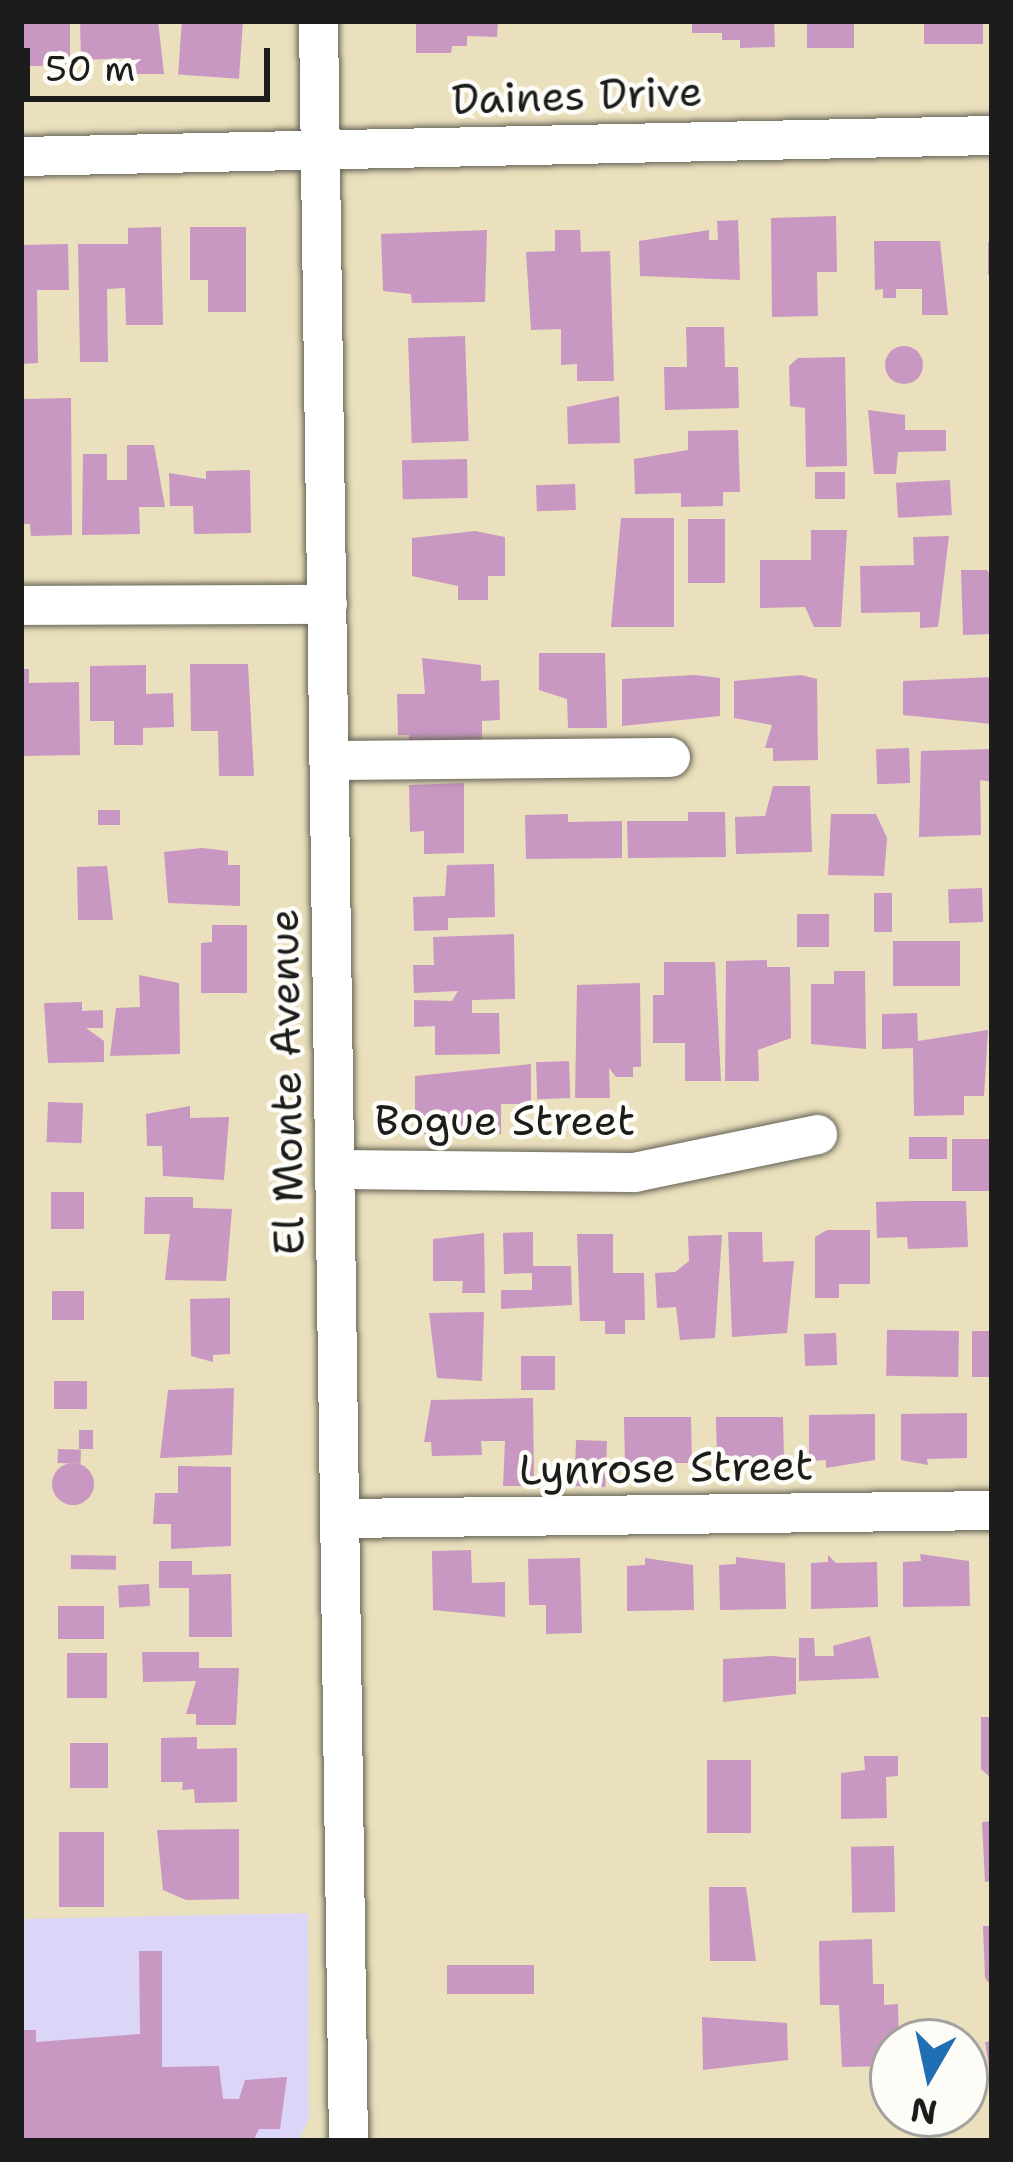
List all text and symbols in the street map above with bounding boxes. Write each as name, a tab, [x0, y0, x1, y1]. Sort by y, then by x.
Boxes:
scale bar	[30, 24, 276, 98]
text: 50 m	[45, 44, 135, 93]
street label: Daines Drive	[451, 65, 703, 125]
street label: El Monte Avenue	[258, 908, 314, 1256]
street label: Bogue Street	[375, 1095, 635, 1145]
street label: Lynrose Street	[518, 1439, 814, 1495]
north arrow	[869, 2018, 989, 2138]
text: N	[907, 2087, 940, 2135]

